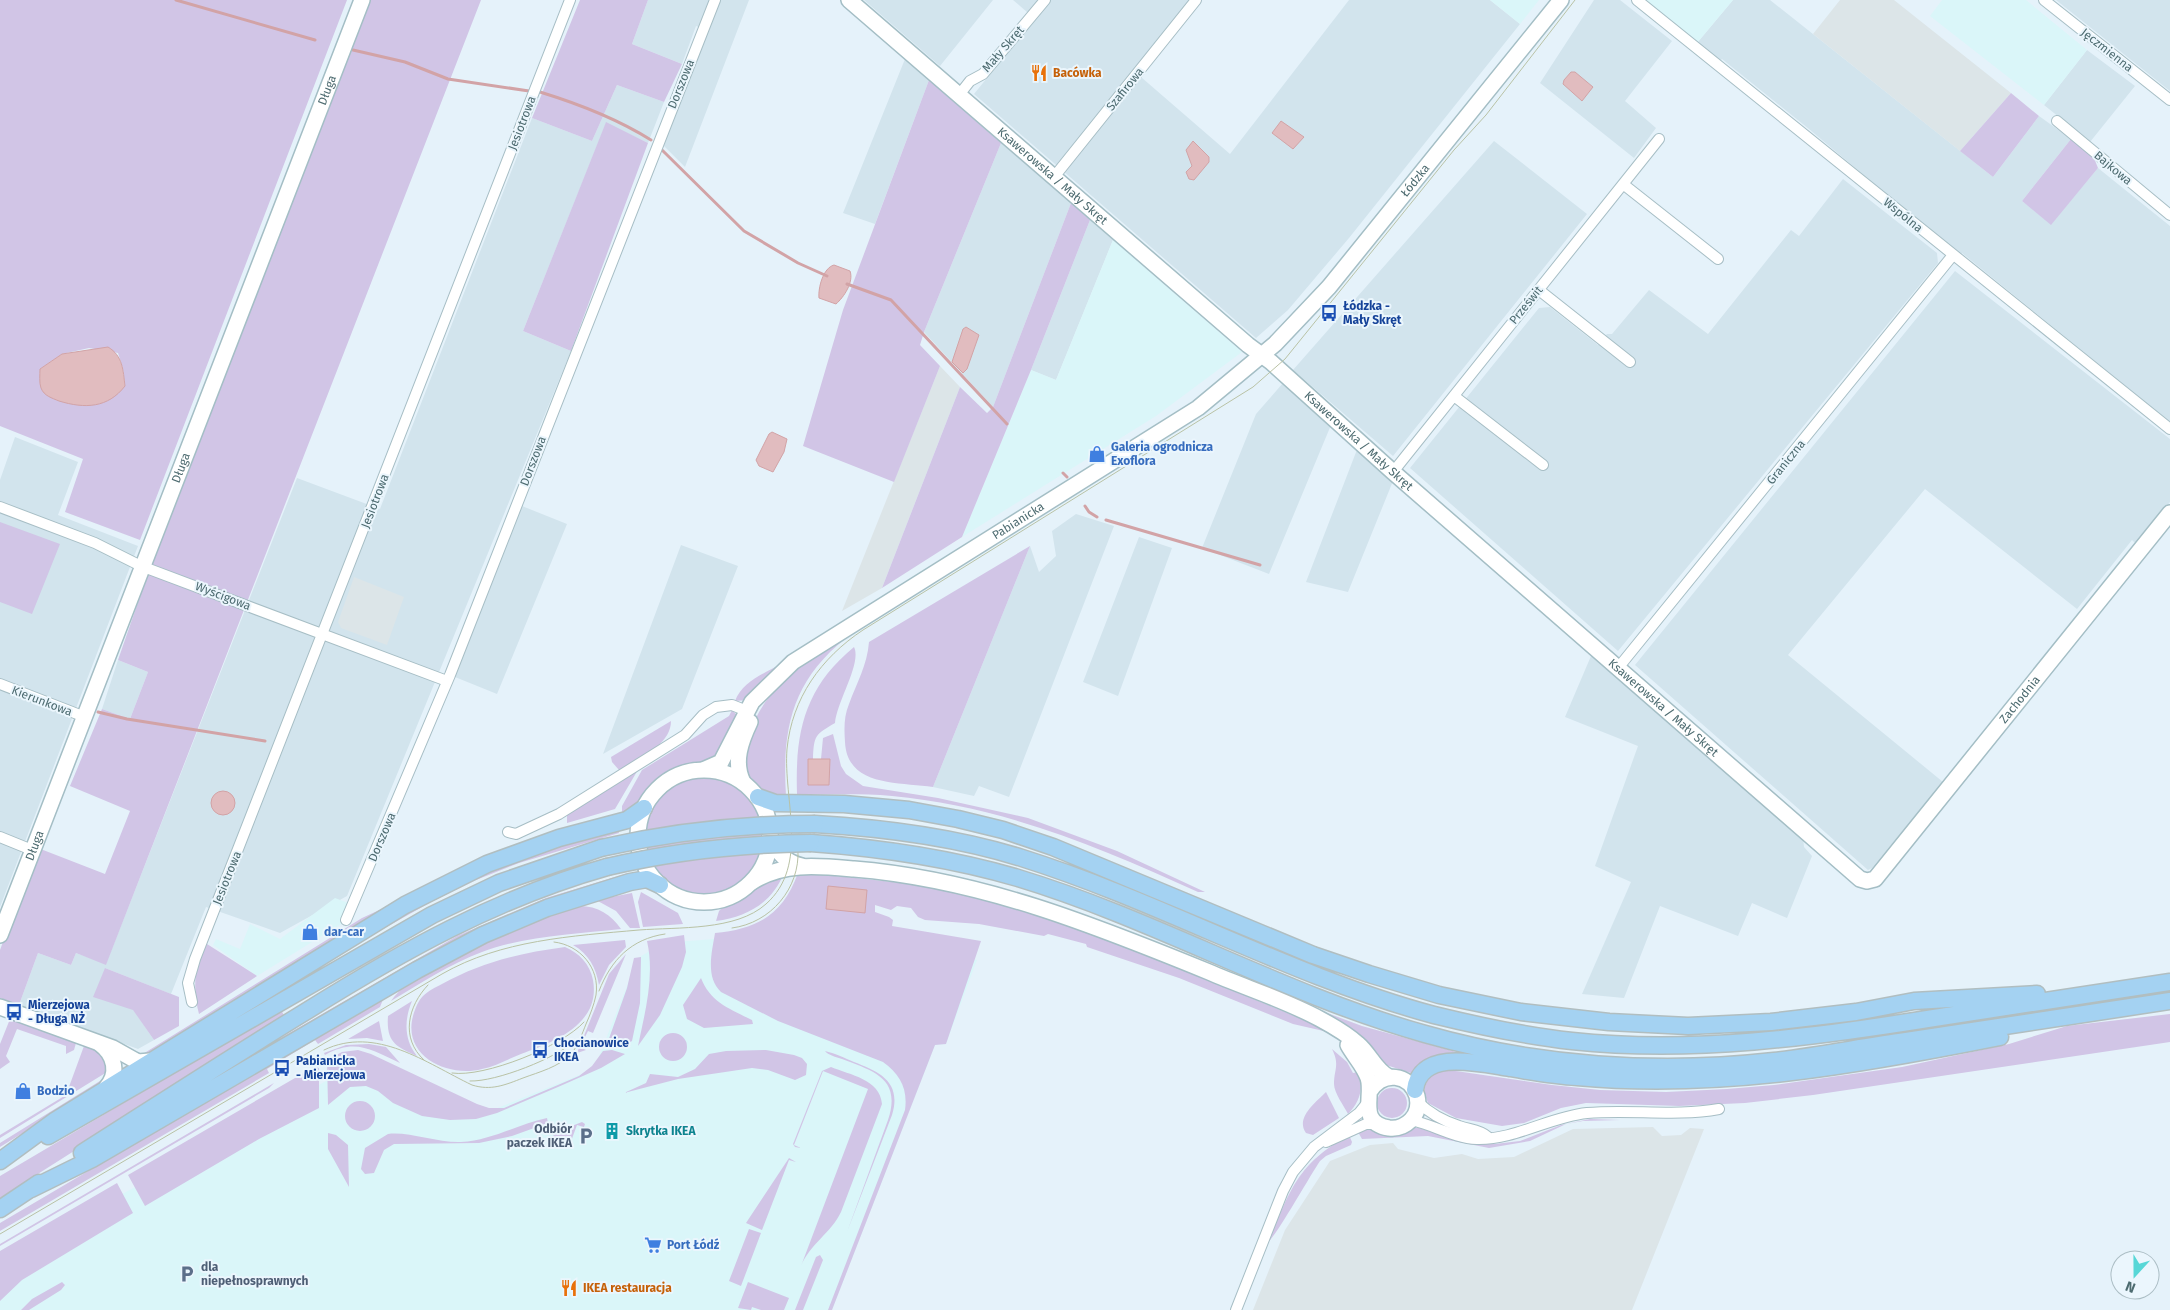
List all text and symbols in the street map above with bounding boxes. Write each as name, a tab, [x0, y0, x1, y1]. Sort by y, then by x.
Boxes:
street label: Mały Skręt	[979, 23, 1027, 75]
street label: Jęczmienna	[2078, 25, 2136, 75]
street label: Dorszowa	[665, 57, 697, 111]
restaurant icon: Bacówka	[1029, 63, 1049, 83]
street label: Szafirowa	[1103, 65, 1147, 113]
place label: Bacówka	[1053, 66, 1102, 80]
street label: Długa	[315, 73, 339, 107]
street label: Jesiotrowa	[505, 94, 539, 152]
street label: Ksawerowska / Mały Skręt	[994, 124, 1111, 228]
street label: Bajkowa	[2091, 148, 2135, 188]
street label: Łódzka	[1398, 161, 1432, 200]
street label: Wspólna	[1880, 195, 1926, 235]
street label: Prześwit	[1506, 283, 1546, 327]
place label: Łódzka - Mały Skręt	[1343, 299, 1402, 327]
bus stop icon: Łódzka - Mały Skręt	[1319, 303, 1339, 323]
street label: Ksawerowska / Mały Skręt	[1301, 388, 1416, 494]
street label: Dorszowa	[517, 434, 549, 488]
street label: Graniczna	[1764, 437, 1808, 487]
place label: Galeria ogrodnicza Exoflora	[1111, 440, 1214, 468]
shop icon: Galeria ogrodnicza Exoflora	[1087, 444, 1107, 464]
street label: Długa	[169, 451, 193, 485]
street label: Jesiotrowa	[358, 472, 392, 530]
street label: Pabianicka	[990, 499, 1047, 542]
street label: Wyścigowa	[193, 579, 253, 613]
street label: Ksawerowska / Mały Skręt	[1606, 656, 1722, 760]
street label: Zachodnia	[1997, 673, 2043, 726]
street label: Kierunkowa	[10, 683, 74, 719]
street label: Dorszowa	[365, 810, 399, 864]
street label: Długa	[23, 828, 47, 862]
street label: Jesiotrowa	[210, 849, 244, 907]
shop icon: dar-car	[300, 922, 320, 942]
place label: dar-car	[324, 925, 364, 939]
place label: Mierzejowa - Długa NŻ	[28, 998, 90, 1026]
bus stop icon: Mierzejowa - Długa NŻ	[4, 1002, 24, 1022]
place label: Chocianowice IKEA	[554, 1036, 629, 1064]
bus stop icon: Chocianowice IKEA	[530, 1040, 550, 1060]
place label: Pabianicka - Mierzejowa	[296, 1054, 366, 1082]
bus stop icon: Pabianicka - Mierzejowa	[272, 1058, 292, 1078]
shop icon: Bodzio	[13, 1081, 33, 1101]
place label: Bodzio	[37, 1084, 75, 1098]
building icon: Skrytka IKEA	[602, 1121, 622, 1141]
place label: Odbiór paczek IKEA	[507, 1122, 573, 1150]
place label: Skrytka IKEA	[626, 1124, 696, 1138]
parking icon: Odbiór paczek IKEA	[576, 1126, 596, 1146]
supermarket icon: Port Łódź	[643, 1235, 663, 1255]
place label: Port Łódź	[667, 1238, 720, 1252]
north arrow	[2110, 1250, 2160, 1300]
place label: dla niepełnosprawnych	[201, 1260, 309, 1288]
parking icon: dla niepełnosprawnych	[177, 1264, 197, 1284]
text: N	[2123, 1277, 2138, 1296]
restaurant icon: IKEA restauracja	[559, 1278, 579, 1298]
place label: IKEA restauracja	[583, 1281, 672, 1295]

